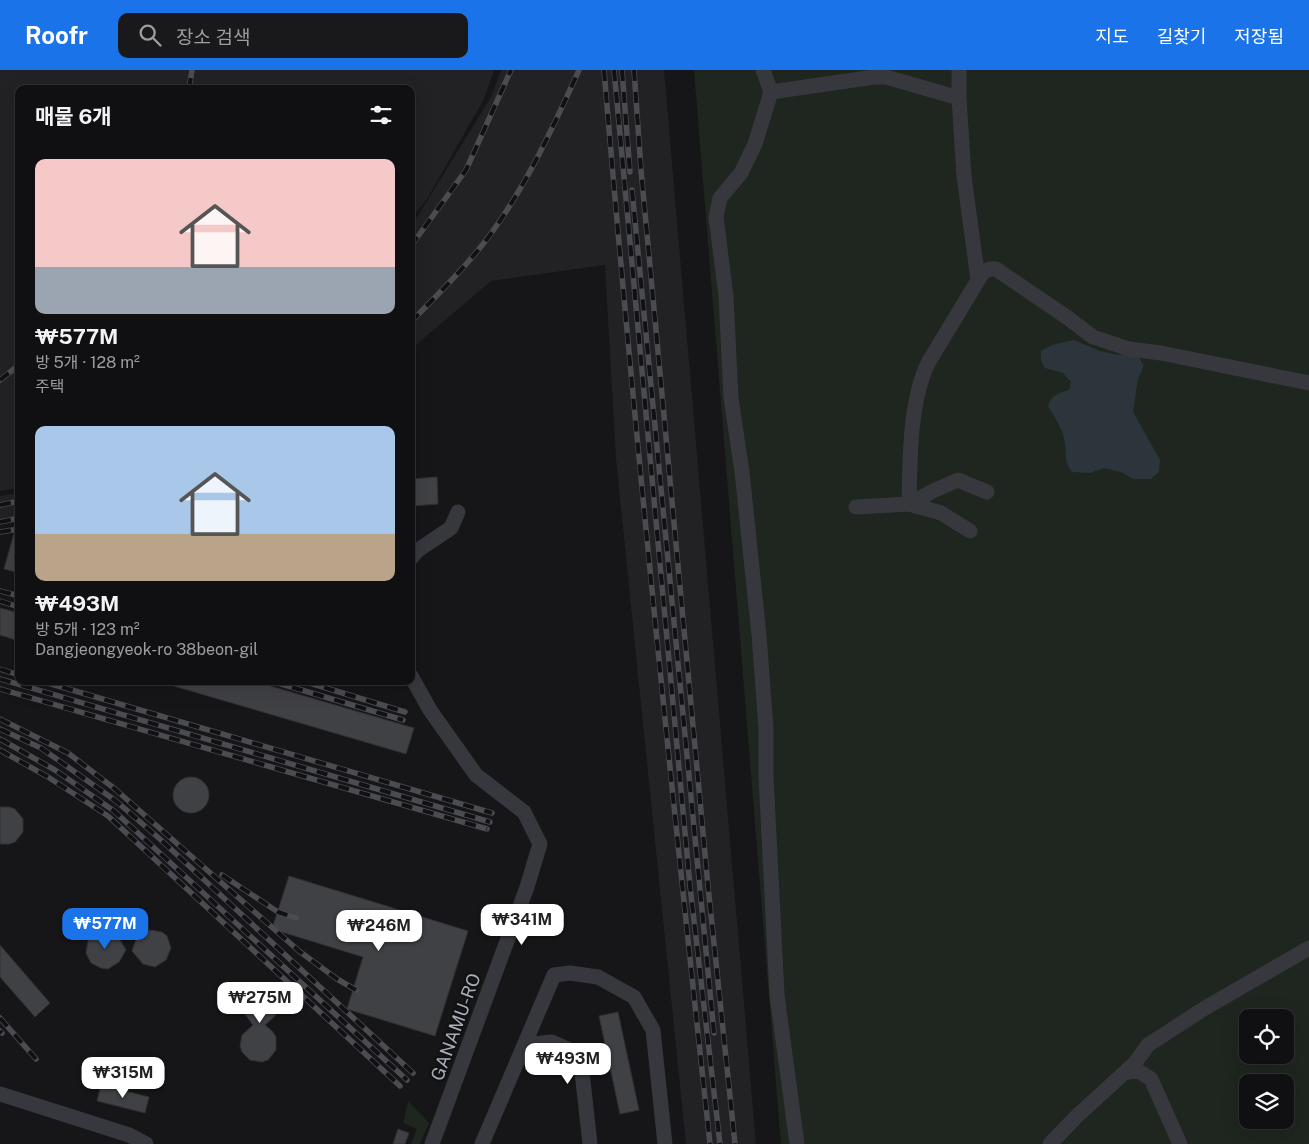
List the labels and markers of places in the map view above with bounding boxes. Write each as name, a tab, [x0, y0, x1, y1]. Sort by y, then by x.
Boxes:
pin: ₩341M	[487, 904, 557, 946]
pin: ₩577M	[70, 908, 140, 950]
pin: ₩246M	[344, 910, 414, 952]
pin: ₩275M	[225, 982, 295, 1024]
pin: ₩493M	[533, 1042, 603, 1085]
pin: ₩315M	[88, 1056, 158, 1099]

